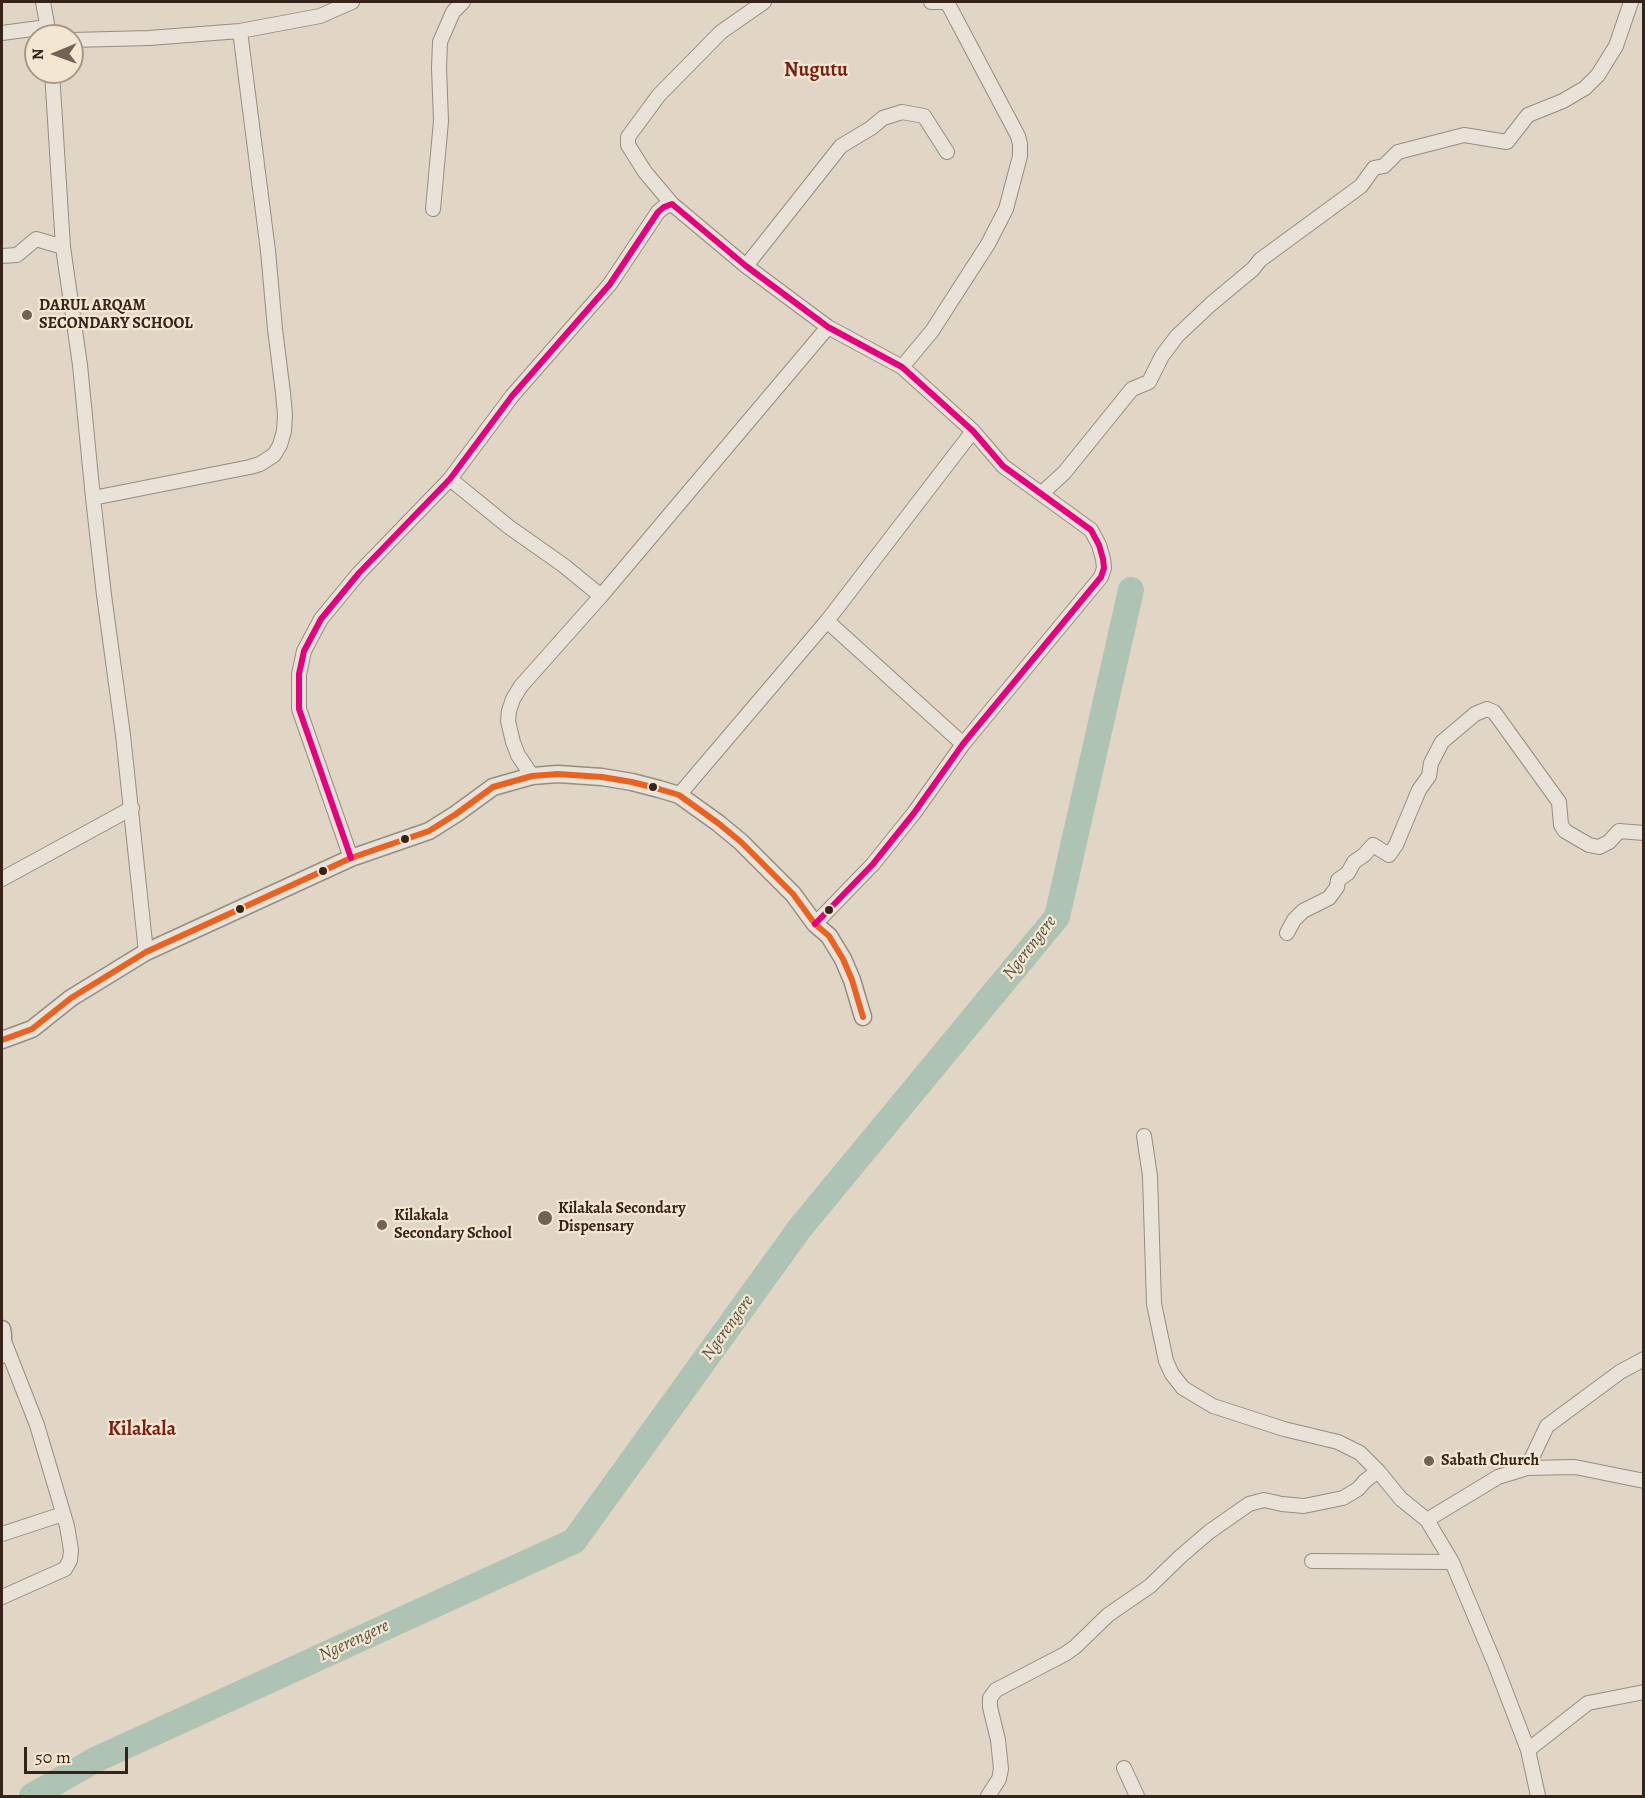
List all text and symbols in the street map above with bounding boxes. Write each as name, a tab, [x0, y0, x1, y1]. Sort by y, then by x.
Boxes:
north arrow	[24, 24, 84, 84]
text: N	[27, 48, 49, 60]
district label: Nugutu	[784, 59, 848, 83]
place label: DARUL ARQAM SECONDARY SCHOOL	[39, 296, 193, 334]
marker: DARUL ARQAM SECONDARY SCHOOL	[20, 308, 34, 322]
unlabelled marker	[647, 781, 659, 793]
unlabelled marker	[399, 833, 411, 845]
unlabelled marker	[317, 865, 329, 877]
unlabelled marker	[234, 903, 246, 915]
unlabelled marker	[823, 904, 835, 916]
water label: Ngerengere	[998, 912, 1062, 984]
place label: Kilakala Secondary Dispensary	[558, 1199, 686, 1237]
place label: Kilakala Secondary School	[394, 1206, 512, 1244]
marker: Kilakala Secondary Dispensary	[536, 1209, 554, 1227]
marker: Kilakala Secondary School	[375, 1218, 389, 1232]
water label: Ngerengere	[697, 1291, 759, 1365]
district label: Kilakala	[108, 1418, 176, 1442]
place label: Sabath Church	[1441, 1451, 1539, 1471]
marker: Sabath Church	[1422, 1454, 1436, 1468]
water label: Ngerengere	[315, 1615, 393, 1667]
scale bar	[27, 1735, 130, 1773]
text: 50 m	[35, 1745, 71, 1769]

